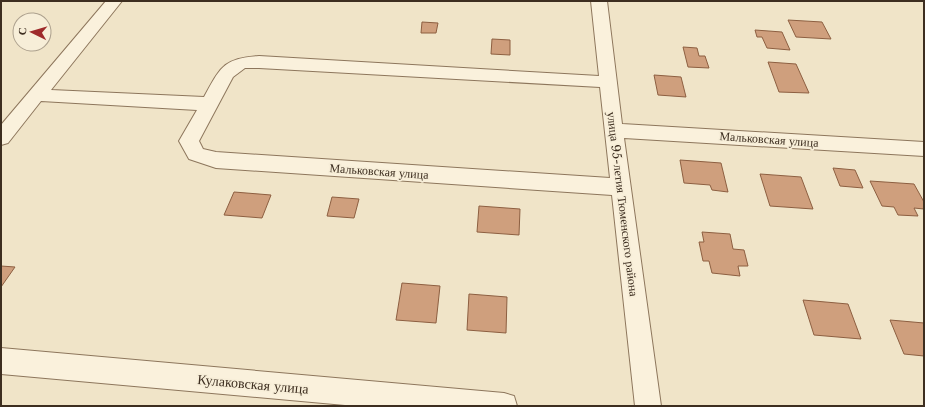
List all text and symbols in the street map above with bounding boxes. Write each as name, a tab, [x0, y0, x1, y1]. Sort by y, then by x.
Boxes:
north arrow	[12, 12, 52, 52]
text: С	[15, 27, 29, 36]
street label: улица 95-летия Тюменского района	[604, 111, 642, 298]
street label: Мальковская улица	[719, 128, 820, 150]
street label: Мальковская улица	[329, 160, 430, 182]
street label: Кулаковская улица	[197, 370, 310, 398]

